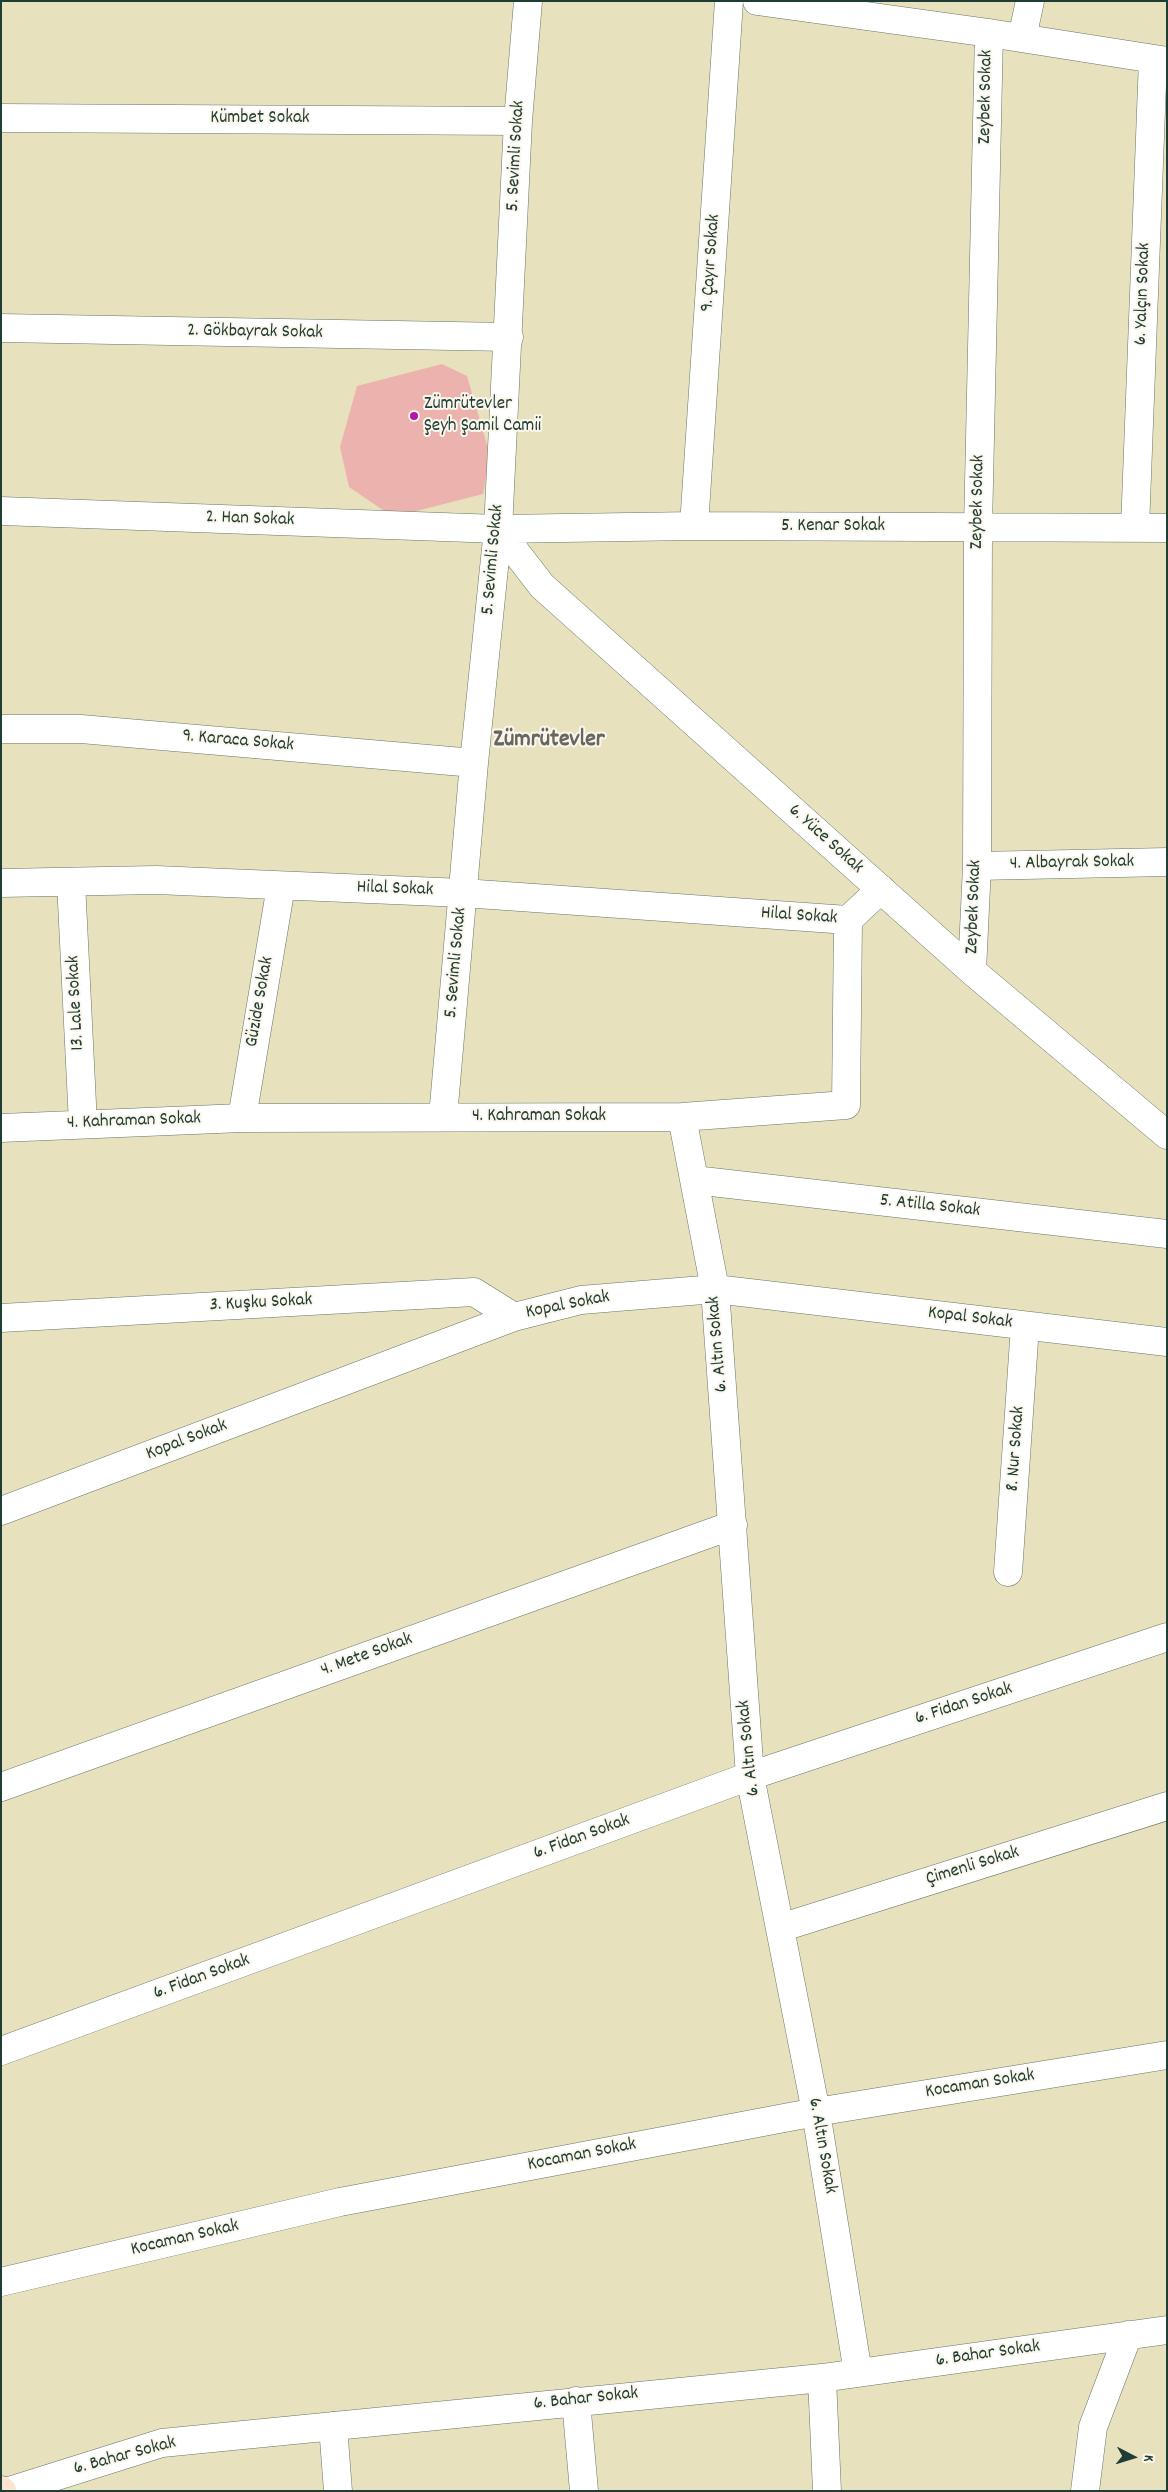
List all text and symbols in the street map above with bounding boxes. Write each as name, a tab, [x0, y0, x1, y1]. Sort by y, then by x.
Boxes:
street label: Zeybek Sokak	[975, 50, 999, 144]
street label: 5. Sevimli Sokak	[503, 100, 531, 212]
street label: Kümbet Sokak	[210, 108, 310, 130]
street label: 9. Çayır Sokak	[697, 213, 727, 313]
street label: 6. Yalçın Sokak	[1131, 242, 1157, 346]
street label: 2. Gökbayrak Sokak	[187, 320, 323, 346]
place label: Zümrütevler Şeyh Şamil Camii	[424, 394, 541, 438]
marker: Zümrütevler Şeyh Şamil Camii	[408, 410, 420, 422]
street label: Zeybek Sokak	[967, 455, 991, 549]
street label: 5. Sevimli Sokak	[478, 504, 510, 616]
street label: 2. Han Sokak	[205, 507, 295, 533]
street label: 5. Kenar Sokak	[781, 516, 885, 538]
street label: 9. Karaca Sokak	[181, 726, 295, 758]
district label: Zümrütevler	[493, 728, 605, 756]
street label: 6. Yüce Sokak	[783, 800, 867, 880]
street label: 4. Albayrak Sokak	[1010, 852, 1134, 876]
street label: Zeybek Sokak	[962, 859, 988, 955]
street label: Hilal Sokak	[356, 877, 434, 903]
street label: Hilal Sokak	[760, 903, 838, 931]
street label: 5. Sevimli Sokak	[441, 907, 473, 1019]
street label: 13. Lale Sokak	[63, 955, 91, 1051]
street label: Güzide Sokak	[242, 955, 280, 1049]
street label: 4. Kahraman Sokak	[472, 1106, 606, 1128]
street label: 4. Kahraman Sokak	[67, 1108, 201, 1136]
street label: 5. Atilla Sokak	[879, 1190, 981, 1224]
street label: Kopal Sokak	[524, 1287, 612, 1325]
street label: 3. Kuşku Sokak	[209, 1290, 313, 1318]
street label: 6. Altın Sokak	[703, 1295, 735, 1393]
street label: Kopal Sokak	[926, 1302, 1014, 1336]
street label: 8. Nur Sokak	[1003, 1406, 1031, 1492]
street label: Kopal Sokak	[143, 1415, 231, 1467]
street label: 4. Mete Sokak	[318, 1629, 416, 1683]
street label: 6. Fidan Sokak	[912, 1679, 1016, 1731]
street label: 6. Altın Sokak	[734, 1699, 766, 1797]
street label: 6. Fidan Sokak	[531, 1810, 633, 1866]
street label: Çimenli Sokak	[924, 1842, 1022, 1892]
street label: 6. Fidan Sokak	[151, 1950, 253, 2006]
street label: Kocaman Sokak	[924, 2065, 1036, 2105]
street label: 6. Altın Sokak	[801, 2096, 841, 2196]
street label: Kocaman Sokak	[526, 2134, 638, 2178]
street label: Kocaman Sokak	[129, 2215, 241, 2263]
street label: 6. Bahar Sokak	[934, 2336, 1042, 2374]
street label: 6. Bahar Sokak	[533, 2383, 639, 2417]
street label: 6. Bahar Sokak	[71, 2432, 179, 2482]
north arrow	[1108, 2432, 1158, 2482]
text: K	[1138, 2454, 1158, 2462]

